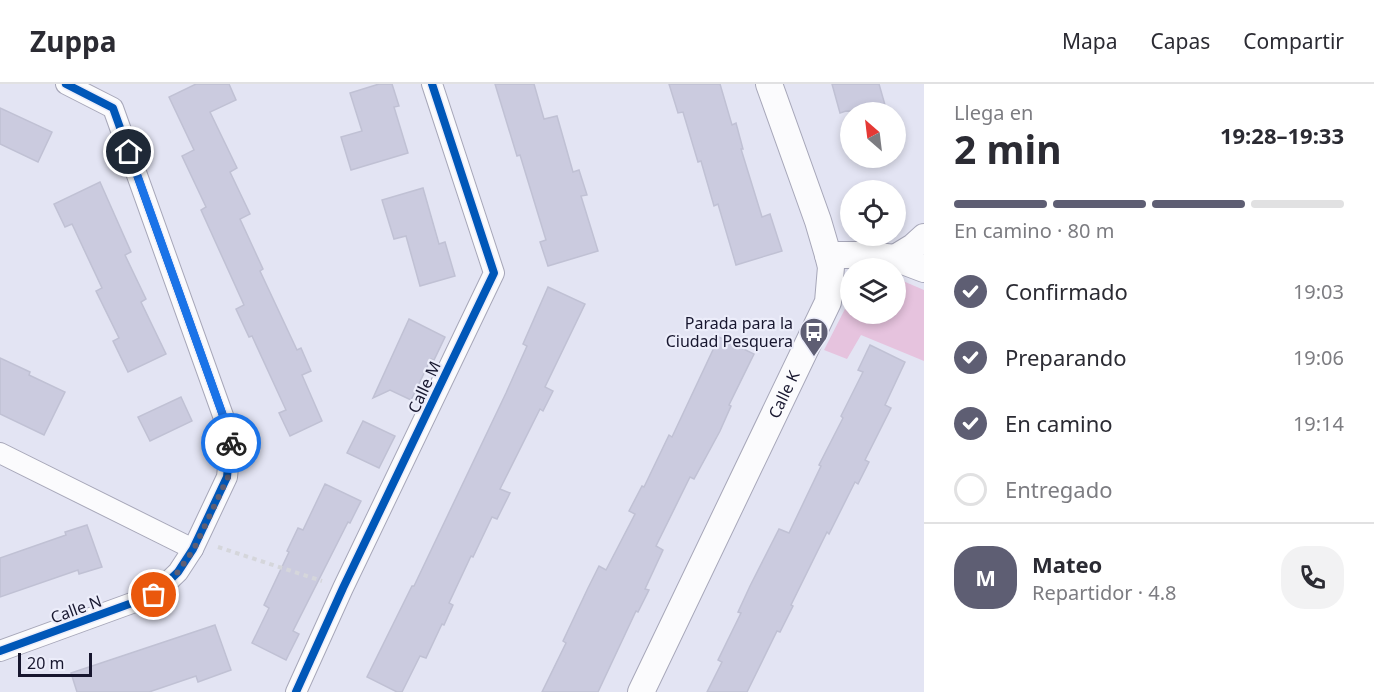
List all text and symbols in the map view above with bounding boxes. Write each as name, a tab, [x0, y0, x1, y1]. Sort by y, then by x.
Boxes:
text: Zuppa	[30, 22, 117, 60]
text: Mapa	[1062, 27, 1118, 55]
text: Capas	[1151, 27, 1210, 55]
text: Compartir	[1243, 27, 1344, 55]
text: Llega en	[954, 99, 1033, 126]
north arrow	[840, 102, 906, 168]
map controls	[840, 102, 906, 324]
text: 19:28–19:33	[1220, 120, 1344, 150]
text: 2 min	[954, 122, 1061, 175]
pin	[103, 126, 154, 177]
icon: home	[112, 135, 145, 168]
button: locate	[840, 180, 906, 246]
text: En camino · 80 m	[954, 217, 1114, 244]
button: layers	[840, 258, 906, 324]
icon: check	[954, 275, 987, 308]
text: Confirmado	[1005, 276, 1128, 306]
text: 19:03	[1293, 278, 1344, 305]
place label: Parada para la Ciudad Pesquera	[666, 312, 793, 352]
bus stop icon: Parada para la Ciudad Pesquera	[798, 316, 830, 358]
icon: check	[954, 341, 987, 374]
text: Preparando	[1005, 342, 1127, 372]
text: 19:06	[1293, 344, 1344, 371]
street label: Calle M	[402, 357, 446, 417]
street label: Calle K	[763, 367, 805, 422]
icon: check	[954, 407, 987, 440]
text: En camino	[1005, 408, 1113, 438]
text: 19:14	[1293, 410, 1344, 437]
courier	[201, 413, 261, 473]
icon: bike	[215, 427, 248, 460]
text: Entregado	[1005, 474, 1113, 504]
button: phone	[1281, 546, 1344, 609]
text: Mateo	[1032, 549, 1102, 579]
text: M	[975, 562, 996, 592]
pin	[128, 569, 179, 620]
icon: bag	[137, 578, 170, 611]
text: Repartidor · 4.8	[1032, 579, 1177, 606]
street label: Calle N	[47, 590, 105, 628]
scale bar	[18, 650, 92, 678]
text: 20 m	[27, 652, 64, 674]

